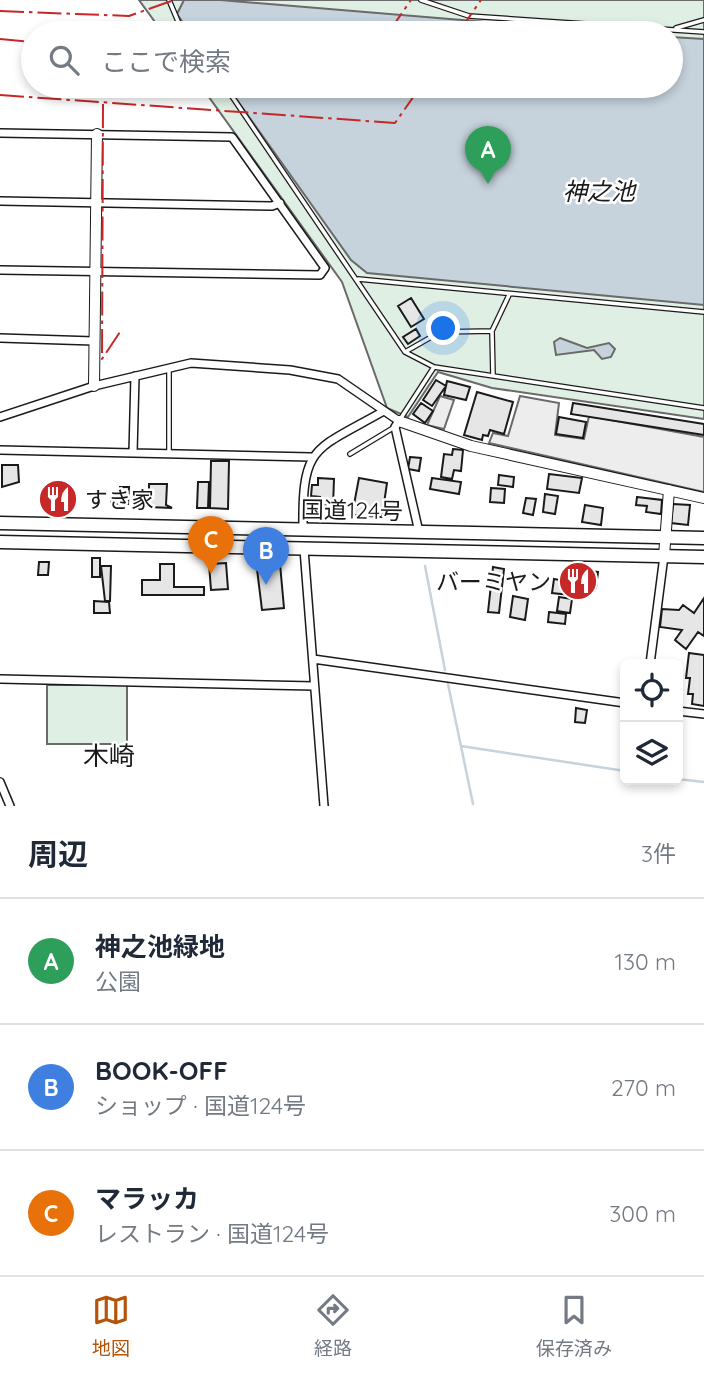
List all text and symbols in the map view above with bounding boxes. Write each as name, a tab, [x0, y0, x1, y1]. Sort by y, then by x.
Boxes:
search box	[21, 21, 683, 98]
icon: search	[45, 41, 83, 79]
text: ここで検索	[101, 45, 231, 78]
pin: A	[465, 126, 511, 184]
water label: 神之池	[563, 176, 637, 206]
your location	[426, 311, 460, 345]
restaurant icon: すき家	[37, 478, 79, 520]
place label: すき家	[85, 485, 154, 514]
street label: 国道124号	[301, 495, 403, 525]
pin: C	[188, 516, 234, 574]
pin: B	[243, 527, 289, 585]
restaurant icon: バーミヤン	[557, 560, 599, 602]
place label: バーミヤン	[436, 567, 551, 596]
map controls	[620, 659, 683, 785]
button: locate	[620, 659, 683, 722]
button: layers	[620, 722, 683, 785]
district label: 木崎	[83, 739, 135, 772]
text: 周辺	[28, 835, 88, 873]
text: 3件	[641, 839, 676, 868]
text: 神之池緑地	[95, 930, 225, 963]
text: A	[44, 947, 58, 976]
text: 130 m	[614, 947, 676, 976]
text: 公園	[95, 967, 141, 996]
text: BOOK-OFF	[95, 1054, 228, 1087]
text: B	[43, 1073, 59, 1102]
text: 270 m	[611, 1073, 676, 1102]
text: ショップ · 国道124号	[95, 1091, 306, 1120]
text: マラッカ	[95, 1182, 199, 1215]
text: C	[44, 1199, 58, 1228]
text: 300 m	[609, 1199, 676, 1228]
text: レストラン · 国道124号	[95, 1219, 329, 1248]
tab: 地図	[92, 1291, 130, 1360]
tab: 経路	[314, 1291, 352, 1360]
tab: 保存済み	[536, 1291, 612, 1360]

